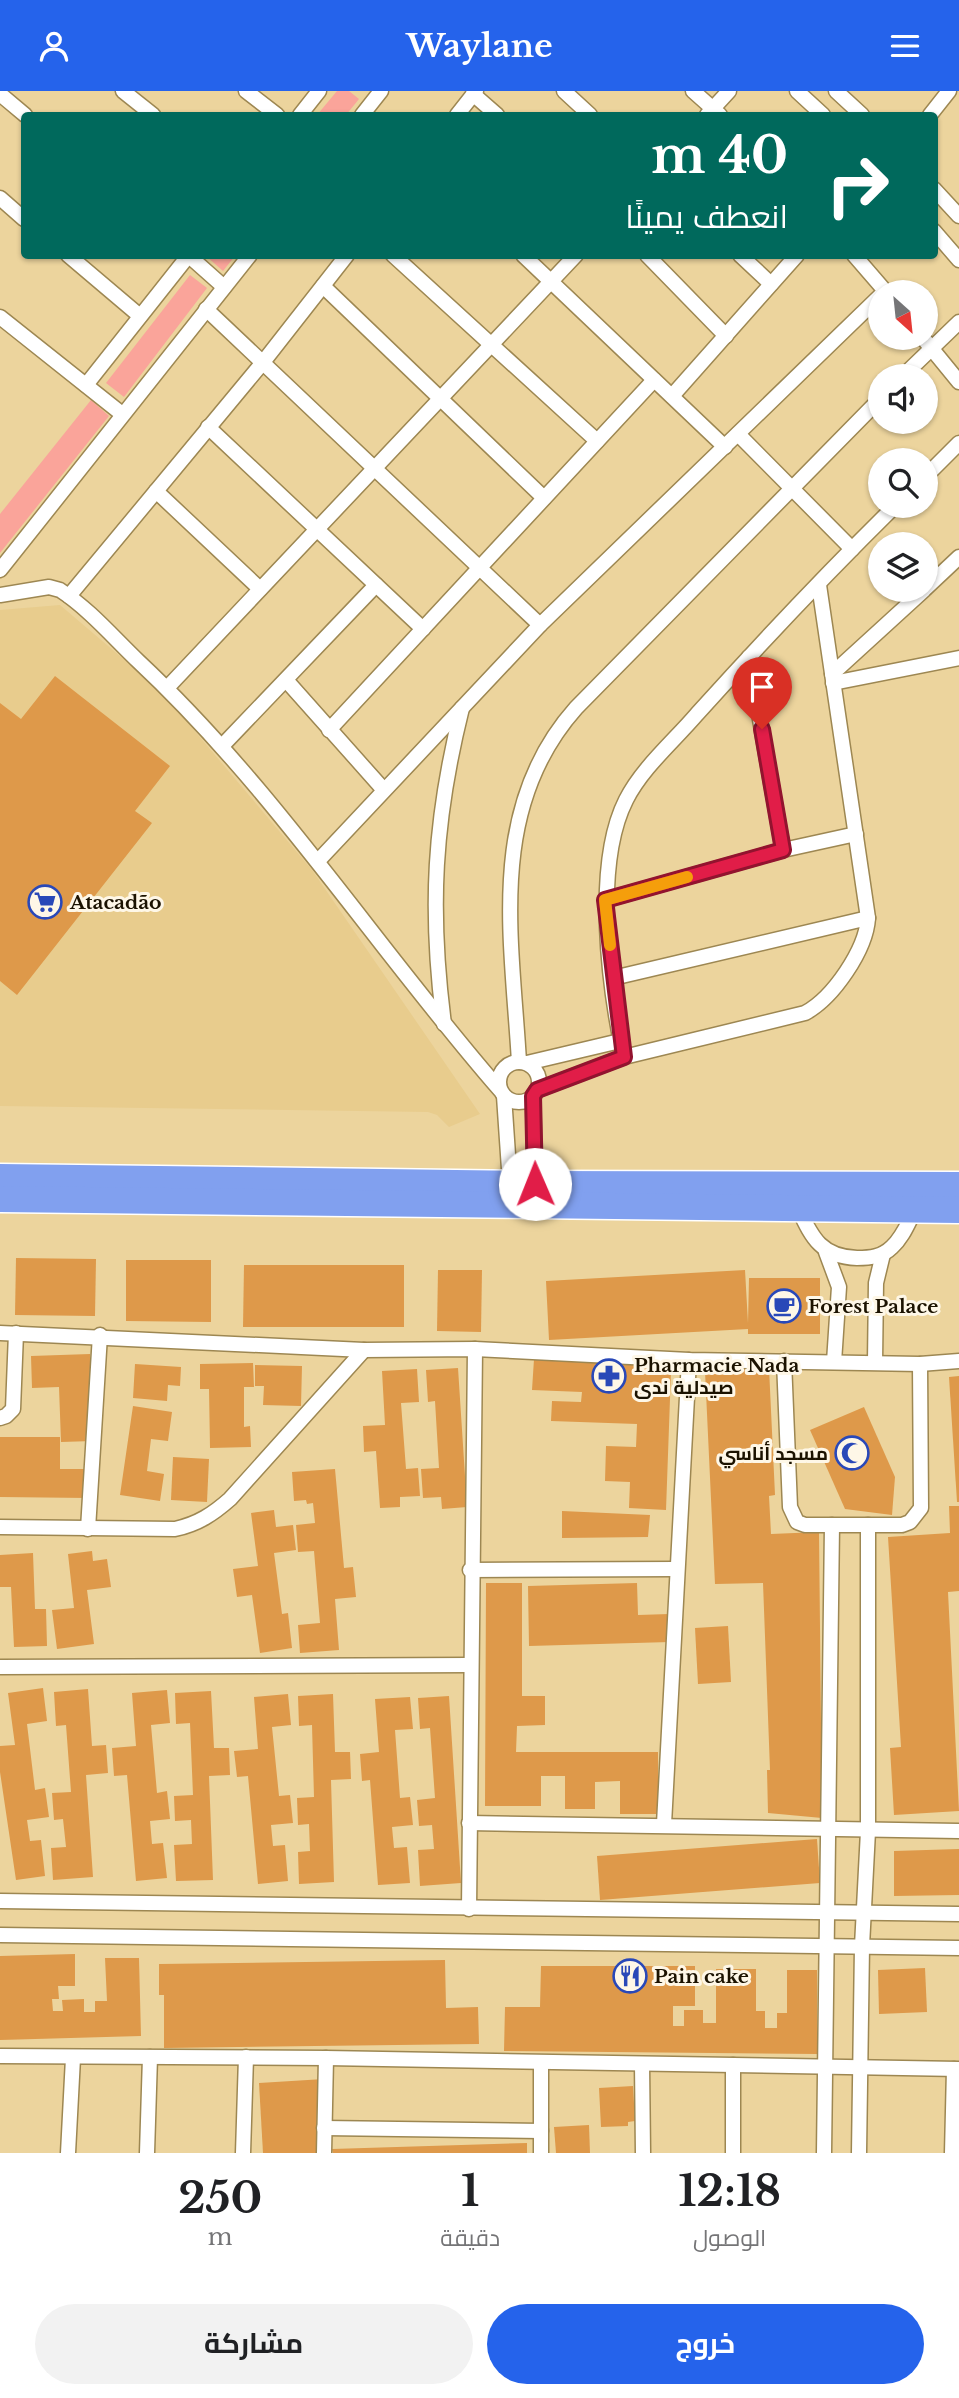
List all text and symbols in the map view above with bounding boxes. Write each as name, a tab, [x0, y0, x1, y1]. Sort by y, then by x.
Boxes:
text: Waylane	[406, 26, 553, 66]
icon: person	[35, 27, 73, 65]
icon: menu	[886, 27, 924, 65]
text: 40 m	[651, 125, 788, 186]
icon: right	[812, 140, 903, 231]
text: انعطف يمينًا	[625, 197, 788, 237]
north arrow	[868, 280, 938, 350]
map controls	[868, 280, 938, 602]
button: sound	[868, 364, 938, 434]
button: search	[868, 448, 938, 518]
button: layers	[868, 532, 938, 602]
pin	[732, 657, 792, 729]
icon: arrive	[743, 668, 781, 706]
supermarket icon: Atacadão	[26, 883, 64, 921]
place label: Atacadão	[69, 891, 162, 914]
position arrow	[498, 1147, 572, 1221]
cafe icon: Forest Palace	[765, 1287, 803, 1325]
place label: Forest Palace	[808, 1295, 938, 1318]
place label: Pharmacie Nada صيدلية ندى	[634, 1354, 800, 1399]
pharmacy icon: Pharmacie Nada صيدلية ندى	[590, 1357, 628, 1395]
mosque icon: مسجد أناسي	[833, 1434, 871, 1472]
place label: مسجد أناسي	[718, 1440, 828, 1469]
restaurant icon: Pain cake	[611, 1957, 649, 1995]
place label: Pain cake	[654, 1965, 749, 1988]
text: 1	[461, 2165, 479, 2217]
text: 12:18	[678, 2165, 781, 2217]
text: 250	[178, 2172, 262, 2224]
text: m	[208, 2223, 233, 2251]
text: دقيقة	[440, 2224, 500, 2252]
text: الوصول	[693, 2224, 766, 2252]
button: مشاركة	[35, 2304, 473, 2384]
button: خروج	[487, 2304, 924, 2384]

